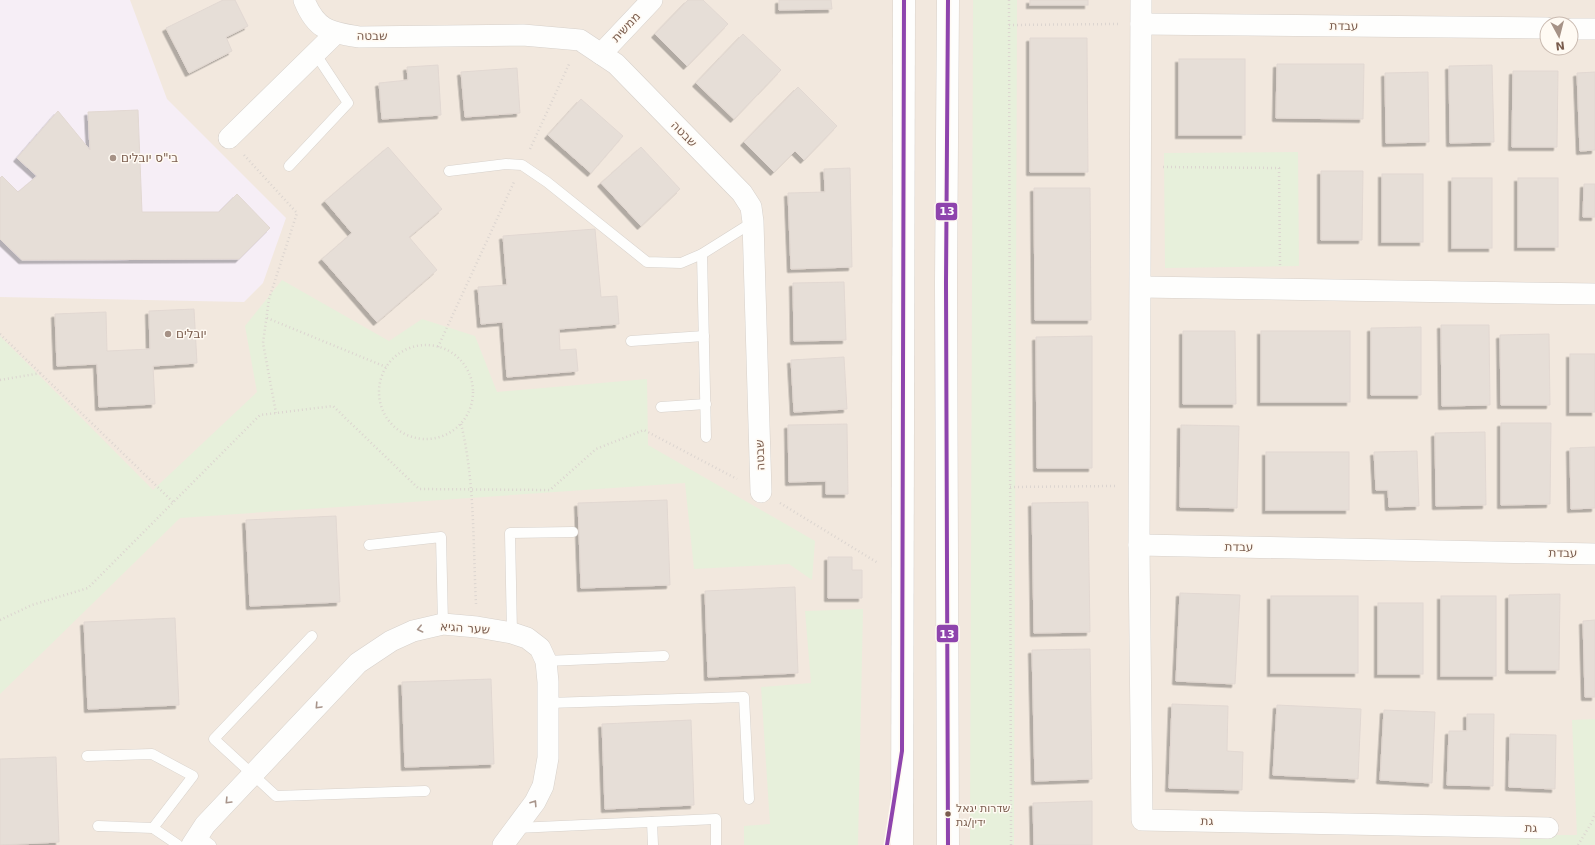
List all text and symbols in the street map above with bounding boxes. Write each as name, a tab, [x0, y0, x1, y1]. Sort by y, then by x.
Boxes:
street label: ממשית	[609, 9, 643, 45]
north arrow	[1539, 16, 1579, 56]
street label: עבדת	[1329, 19, 1359, 33]
street label: שבטה	[356, 29, 388, 43]
text: N	[1555, 38, 1566, 52]
street label: שבטה	[668, 118, 700, 150]
place label: בי"ס יובלים	[121, 151, 178, 165]
marker: בי"ס יובלים	[108, 153, 118, 163]
line badge: 13	[935, 202, 958, 221]
text: 13	[939, 205, 955, 218]
place label: יובלים	[176, 327, 206, 341]
marker: יובלים	[163, 329, 173, 339]
street label: שבטה	[752, 439, 768, 471]
street label: עבדת	[1224, 540, 1254, 554]
street label: עבדת	[1548, 546, 1578, 560]
street label: שער הגיא	[440, 619, 490, 637]
line badge: 13	[936, 624, 959, 643]
one-way arrow	[417, 625, 423, 633]
text: 13	[939, 628, 955, 641]
one-way arrow	[315, 701, 323, 709]
one-way arrow	[226, 796, 233, 804]
one-way arrow	[529, 800, 536, 807]
place label: שדרות יגאל ידין/גת	[956, 802, 1011, 829]
marker: שדרות יגאל ידין/גת	[943, 809, 953, 819]
street label: גת	[1200, 814, 1214, 828]
street label: גת	[1524, 821, 1538, 835]

